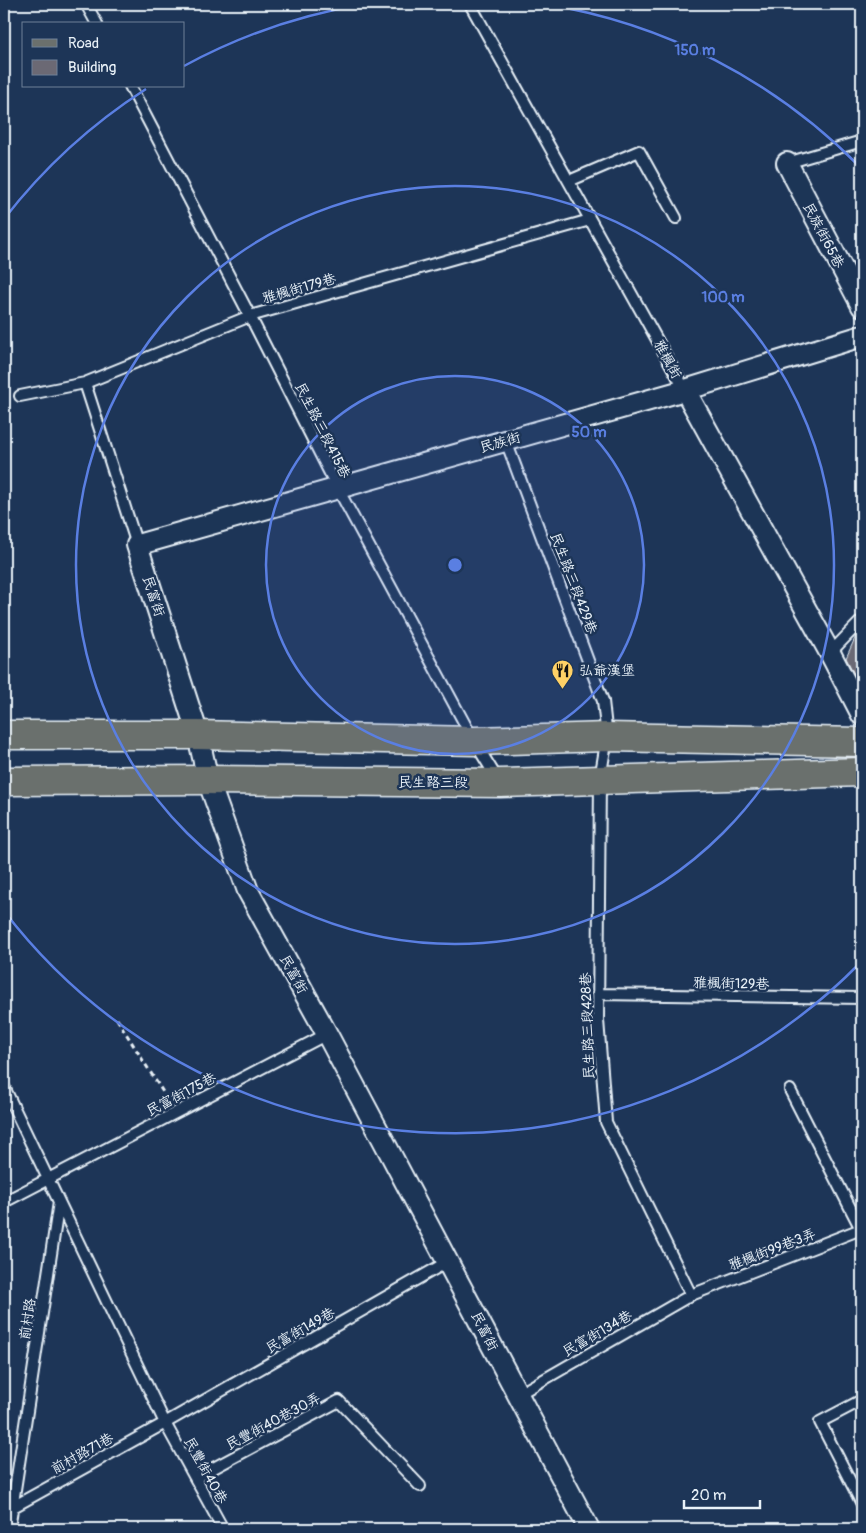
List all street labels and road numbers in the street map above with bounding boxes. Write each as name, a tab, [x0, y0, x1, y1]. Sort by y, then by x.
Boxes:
street label: 民族街65巷	[799, 200, 848, 272]
street label: 雅楓街179巷	[260, 270, 339, 307]
street label: 雅楓街	[650, 337, 685, 382]
street label: 民生路三段415巷	[291, 380, 354, 482]
street label: 民族街	[478, 429, 523, 456]
street label: 民生路三段429巷	[546, 530, 601, 637]
street label: 民富街	[139, 574, 168, 619]
street label: 民生路三段	[398, 774, 468, 791]
street label: 民富街	[276, 952, 311, 997]
street label: 民生路三段428巷	[577, 971, 598, 1080]
street label: 雅楓街129巷	[693, 974, 770, 993]
street label: 民富街175巷	[143, 1069, 220, 1120]
street label: 雅楓街99巷3弄	[726, 1225, 818, 1274]
street label: 前村路	[16, 1297, 39, 1341]
street label: 民富街149巷	[263, 1303, 339, 1357]
street label: 民富街134巷	[559, 1306, 636, 1360]
street label: 民富街	[467, 1309, 502, 1354]
street label: 民豐街40巷30弄	[223, 1389, 324, 1454]
street label: 前村路71巷	[48, 1429, 117, 1478]
street label: 民豐街40巷	[180, 1434, 231, 1507]

